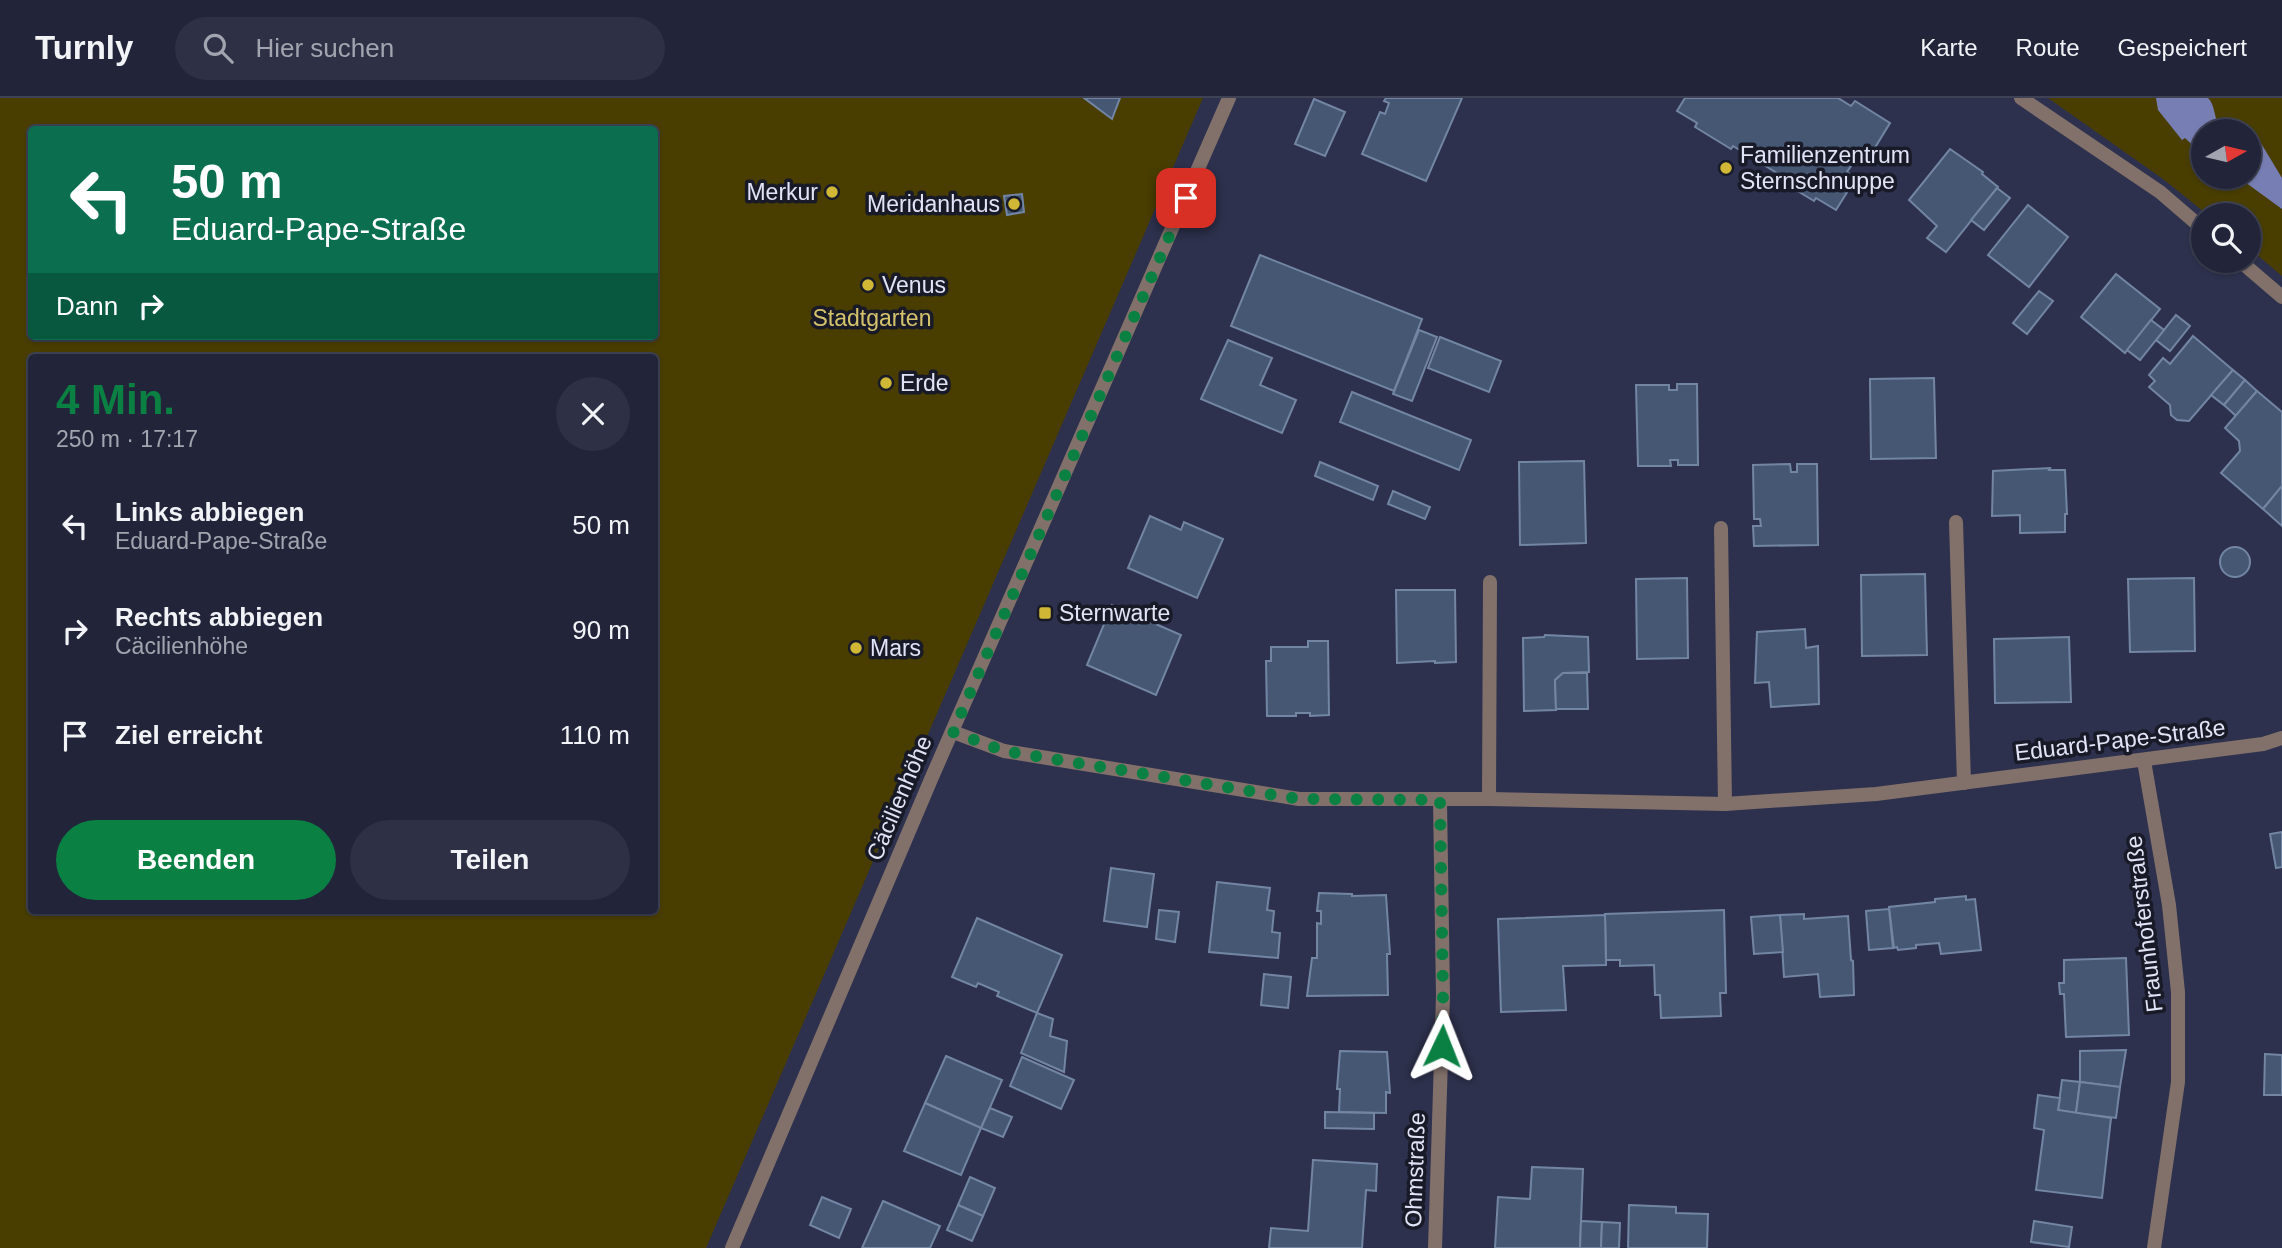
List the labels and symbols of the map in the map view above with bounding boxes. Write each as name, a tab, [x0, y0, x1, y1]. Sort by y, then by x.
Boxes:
north arrow	[2191, 119, 2261, 189]
place label: Familienzentrum Sternschnuppe	[1740, 142, 1910, 194]
marker: Familienzentrum Sternschnuppe	[1718, 160, 1734, 176]
pin	[1156, 168, 1216, 228]
place label: Merkur	[746, 179, 818, 205]
marker: Merkur	[824, 184, 840, 200]
place label: Meridanhaus	[867, 191, 1000, 217]
marker: Meridanhaus	[1006, 196, 1022, 212]
place label: Venus	[882, 272, 946, 298]
marker: Venus	[860, 277, 876, 293]
park label: Stadtgarten	[813, 305, 931, 331]
place label: Erde	[900, 370, 949, 396]
marker: Erde	[878, 375, 894, 391]
place label: Sternwarte	[1059, 600, 1170, 626]
marker: Sternwarte	[1037, 605, 1053, 621]
place label: Mars	[870, 635, 921, 661]
marker: Mars	[848, 640, 864, 656]
street label: Eduard-Pape-Straße	[2013, 714, 2227, 766]
street label: Cäcilienhöhe	[861, 732, 937, 864]
street label: Fraunhoferstraße	[2120, 834, 2168, 1014]
position arrow	[1405, 1009, 1479, 1083]
street label: Ohmstraße	[1400, 1112, 1430, 1228]

